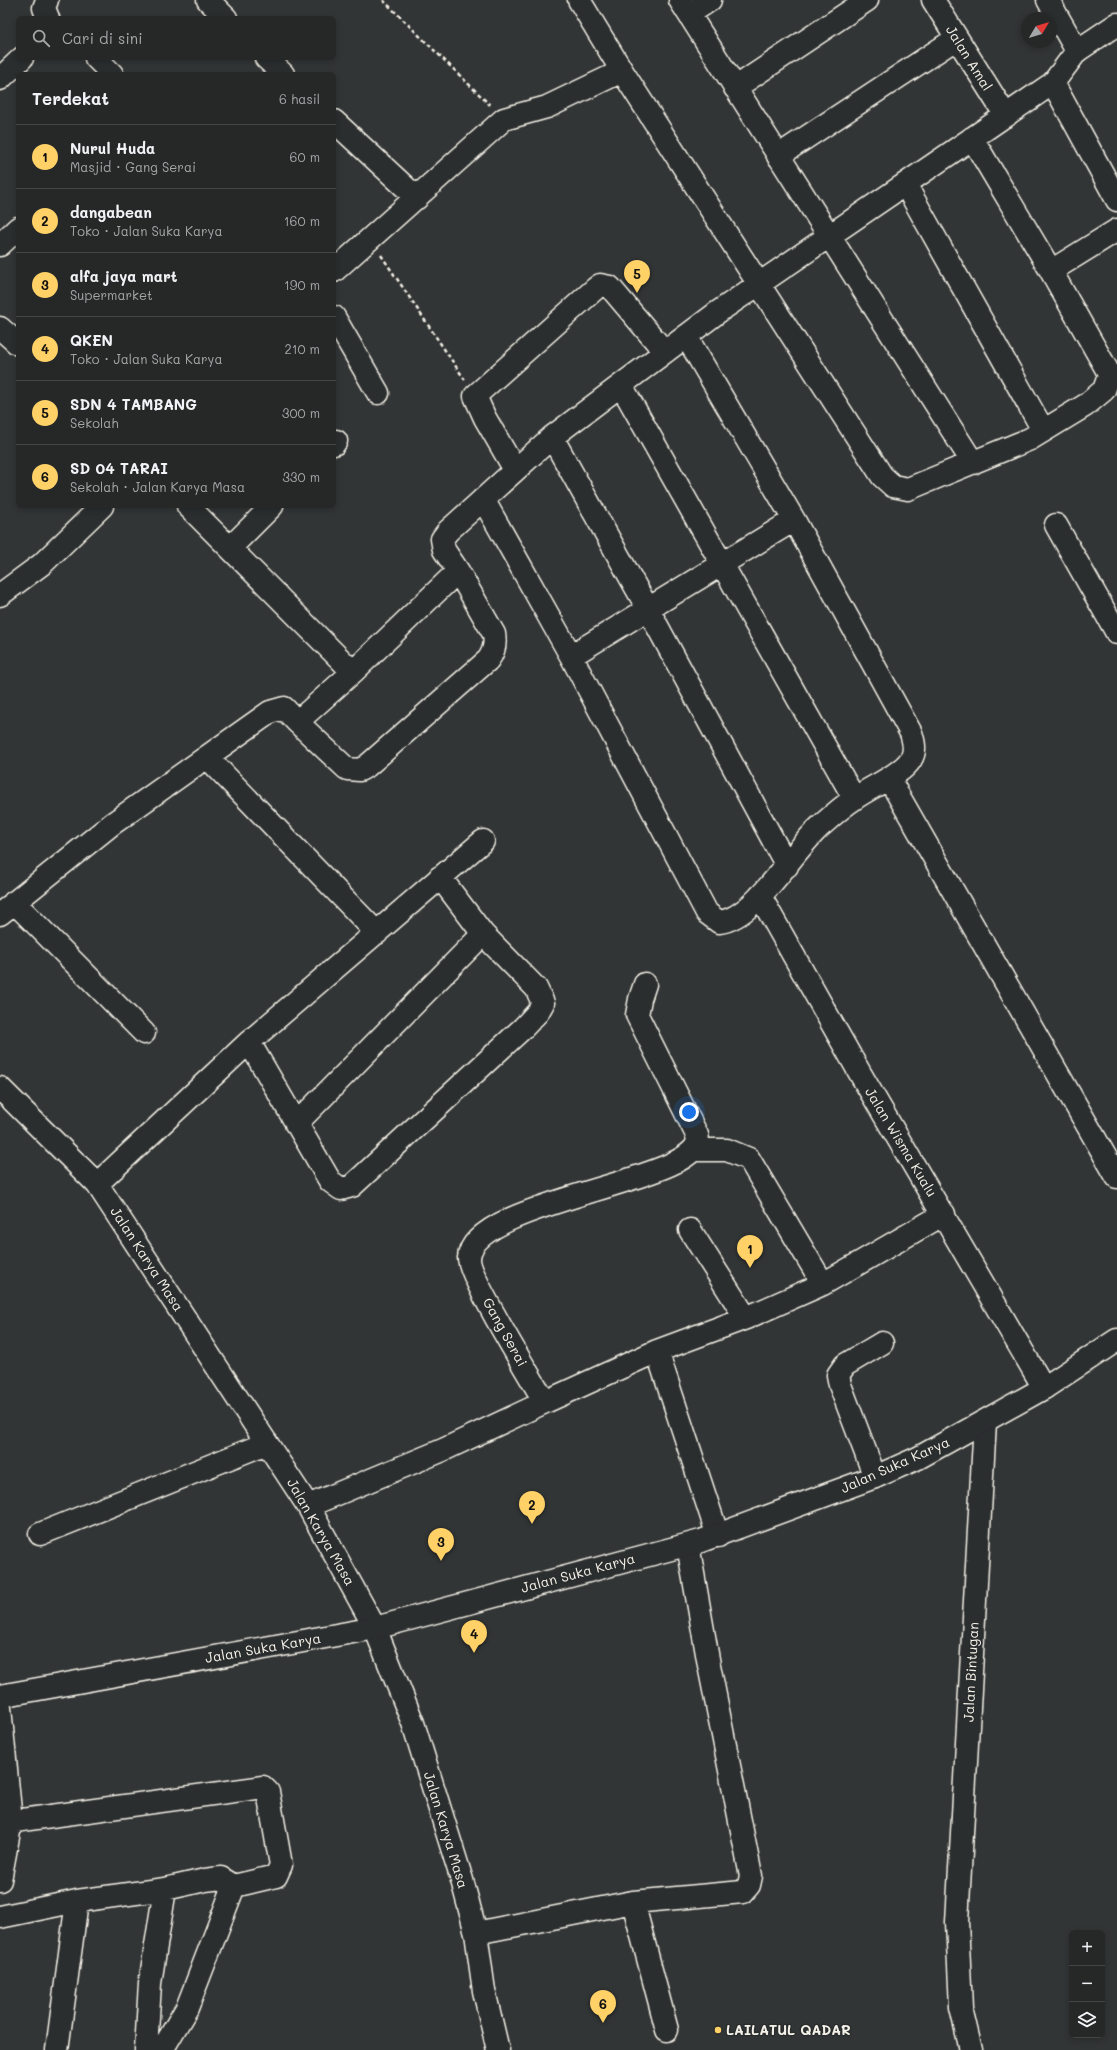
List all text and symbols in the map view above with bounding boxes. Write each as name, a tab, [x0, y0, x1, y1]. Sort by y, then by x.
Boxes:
north arrow	[1021, 12, 1057, 48]
search box	[16, 16, 336, 60]
street label: Jalan Amal	[942, 21, 997, 94]
icon: search	[30, 27, 52, 49]
text: Cari di sini	[62, 28, 143, 48]
text: Terdekat	[32, 87, 109, 109]
text: 6 hasil	[279, 90, 320, 107]
text: Nurul Huda	[70, 138, 155, 158]
text: 1	[42, 148, 48, 165]
text: 60 m	[290, 148, 320, 165]
text: Masjid · Gang Serai	[70, 158, 196, 175]
text: dangabean	[70, 202, 152, 222]
text: 2	[41, 212, 49, 229]
text: 160 m	[284, 212, 320, 229]
text: Toko · Jalan Suka Karya	[70, 222, 223, 239]
pin: 5	[624, 260, 650, 293]
text: alfa jaya mart	[70, 266, 177, 286]
text: 3	[41, 276, 49, 293]
text: 190 m	[284, 276, 320, 293]
text: Supermarket	[70, 286, 153, 303]
text: QKEN	[70, 330, 113, 350]
text: 4	[41, 340, 49, 357]
text: 210 m	[284, 340, 320, 357]
text: Toko · Jalan Suka Karya	[70, 350, 223, 367]
text: SDN 4 TAMBANG	[70, 394, 197, 414]
text: 5	[41, 404, 49, 421]
text: 300 m	[282, 404, 320, 421]
text: Sekolah	[70, 414, 119, 431]
text: SD 04 TARAI	[70, 458, 168, 478]
text: 6	[41, 468, 49, 485]
text: 330 m	[282, 468, 320, 485]
text: Sekolah · Jalan Karya Masa	[70, 478, 245, 495]
street label: Jalan Wisma Kualu	[861, 1083, 942, 1200]
your location	[679, 1102, 699, 1122]
street label: Jalan Karya Masa	[106, 1203, 188, 1315]
pin: 1	[737, 1235, 763, 1268]
street label: Gang Serai	[479, 1294, 532, 1370]
street label: Jalan Suka Karya	[837, 1432, 952, 1497]
street label: Jalan Karya Masa	[283, 1475, 360, 1589]
pin: 2	[519, 1491, 545, 1524]
pin: 3	[428, 1528, 454, 1561]
street label: Jalan Suka Karya	[519, 1548, 637, 1597]
pin: 4	[461, 1620, 487, 1653]
street label: Jalan Bintugan	[958, 1622, 983, 1722]
street label: Jalan Suka Karya	[203, 1628, 322, 1667]
street label: Jalan Karya Masa	[420, 1769, 473, 1891]
map controls	[1069, 1930, 1105, 2038]
button: +	[1069, 1930, 1105, 1966]
button: −	[1069, 1966, 1105, 2002]
pin: 6	[590, 1990, 616, 2023]
button: layers	[1069, 2002, 1105, 2038]
place label: LAILATUL QADAR	[726, 2020, 851, 2039]
marker: LAILATUL QADAR	[713, 2025, 723, 2035]

